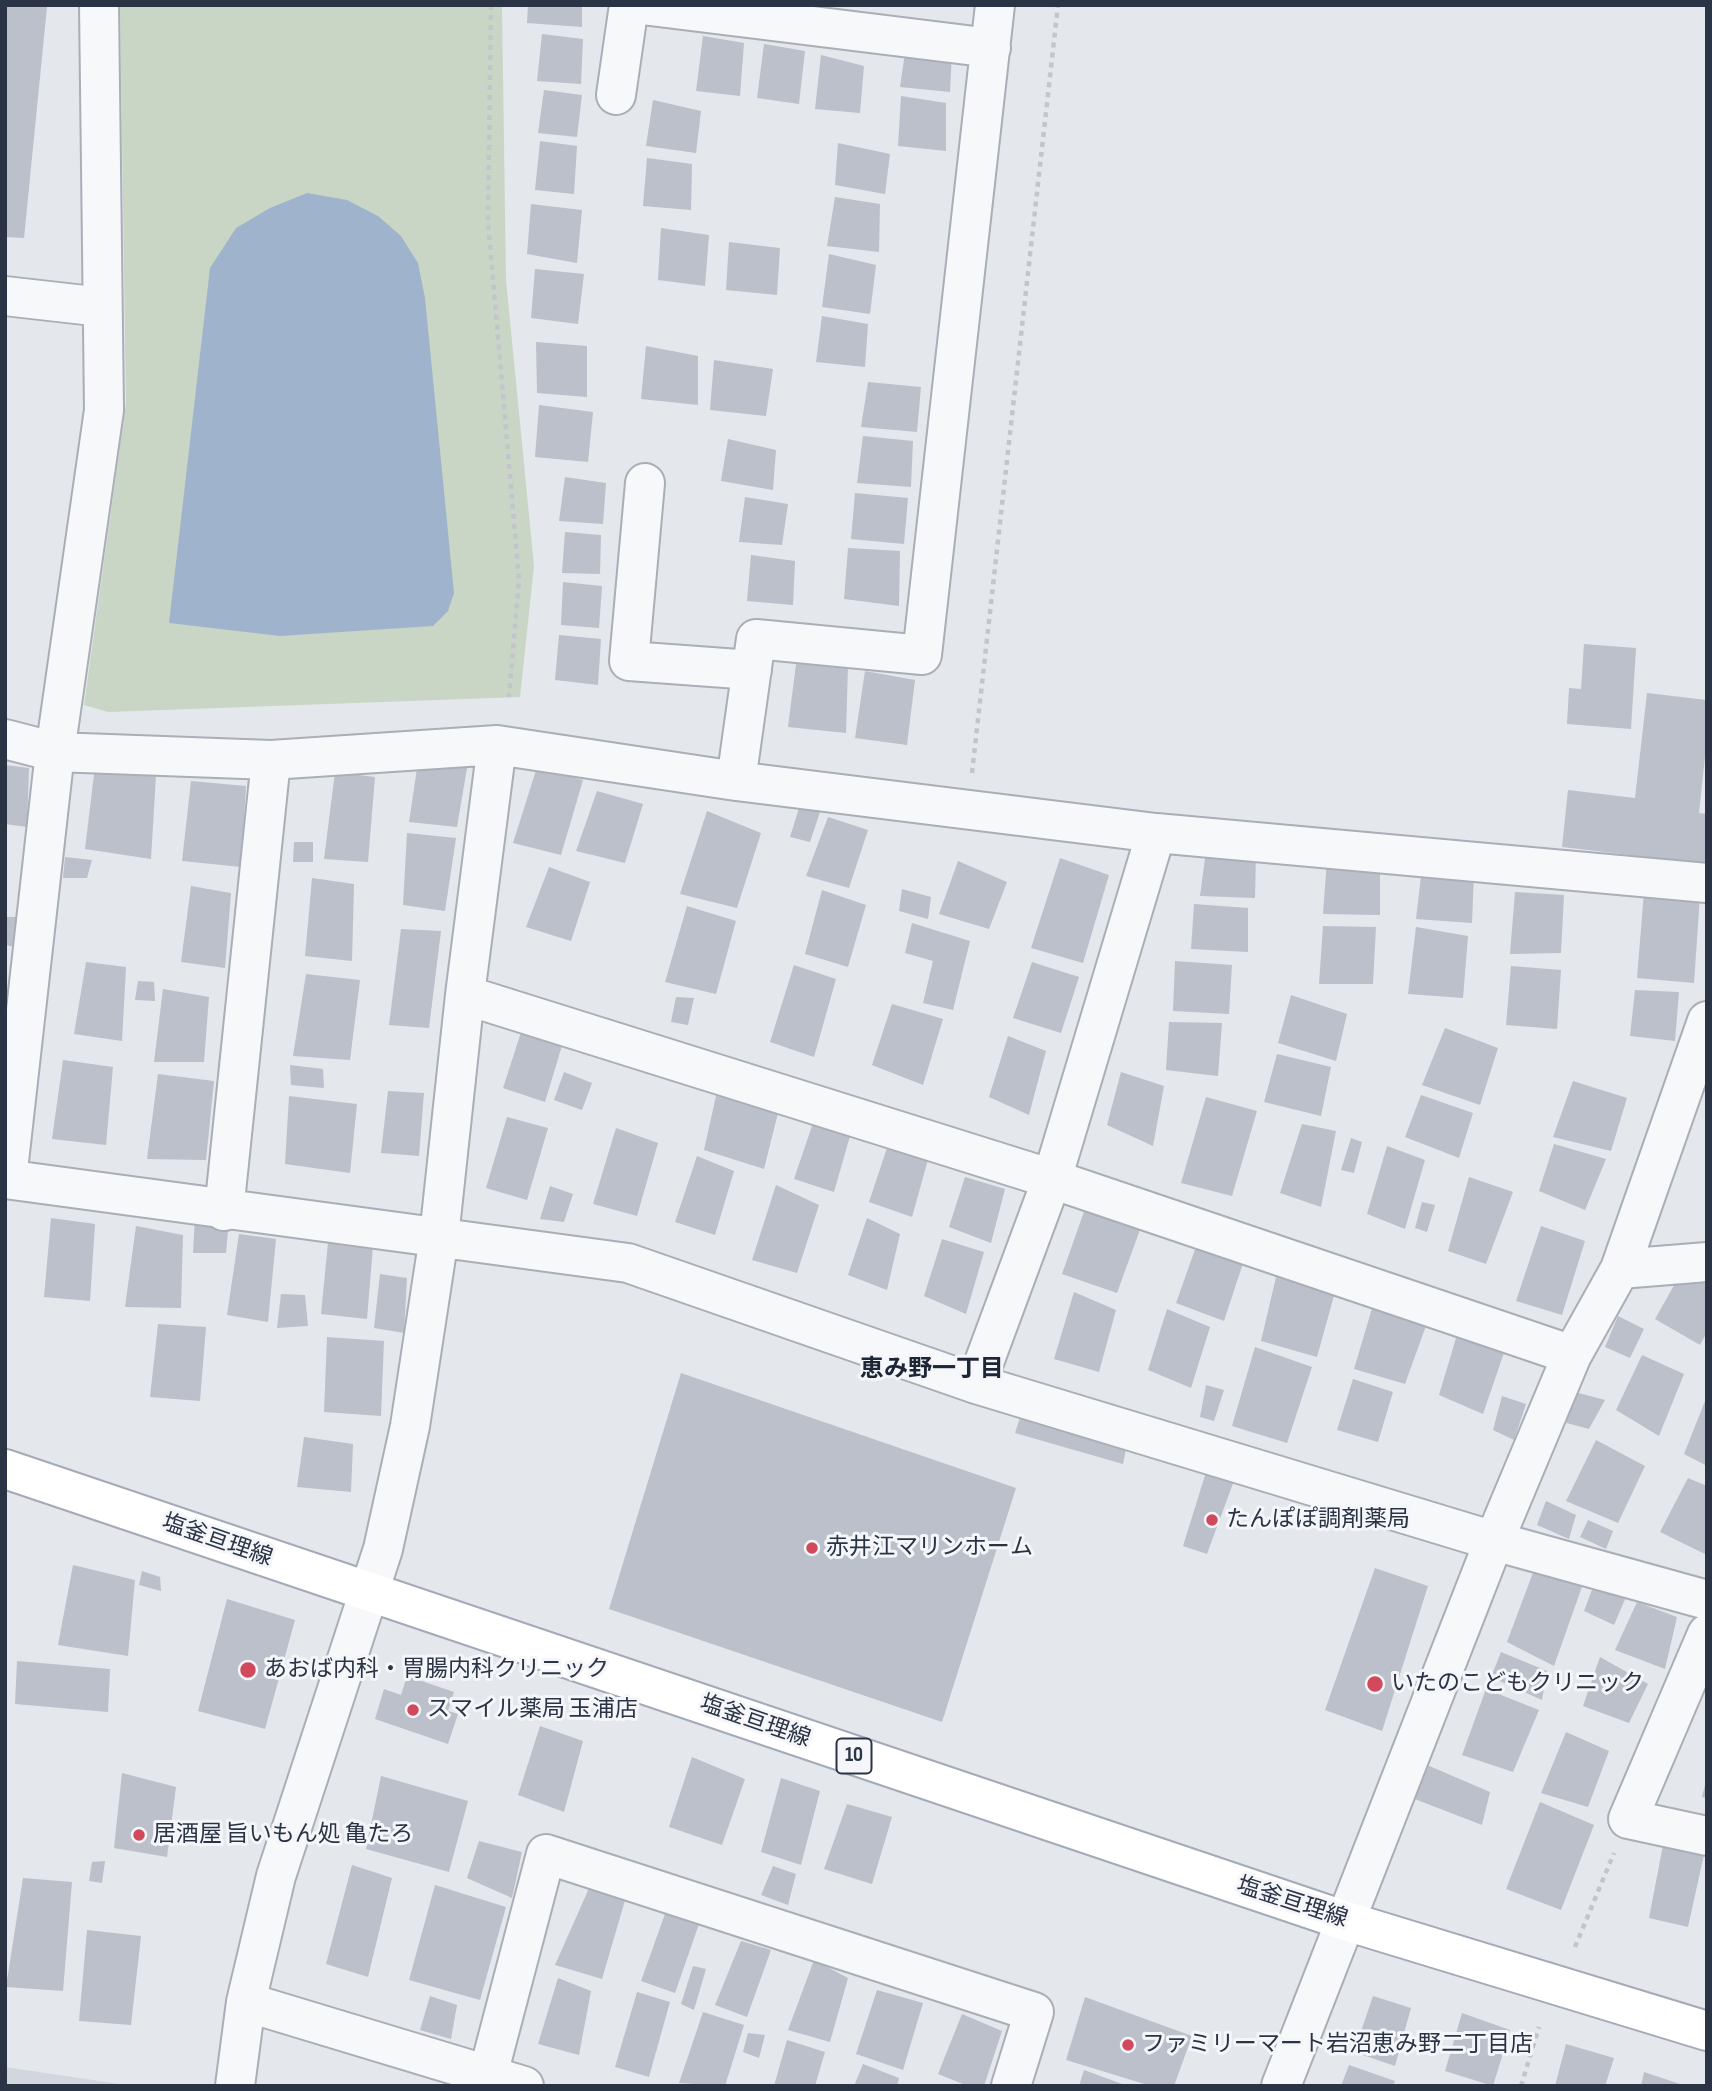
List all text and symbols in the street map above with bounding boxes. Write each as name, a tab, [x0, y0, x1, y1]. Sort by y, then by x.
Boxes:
district label: 恵み野一丁目	[860, 1356, 1004, 1384]
place label: たんぽぽ調剤薬局	[1226, 1506, 1410, 1534]
street label: 塩釜亘理線	[158, 1509, 276, 1573]
marker: たんぽぽ調剤薬局	[1204, 1512, 1220, 1528]
place label: 赤井江マリンホーム	[826, 1534, 1033, 1562]
marker: 赤井江マリンホーム	[804, 1540, 820, 1556]
place label: あおば内科・胃腸内科クリニック	[264, 1656, 609, 1684]
marker: あおば内科・胃腸内科クリニック	[238, 1660, 258, 1680]
place label: いたのこどもクリニック	[1391, 1670, 1644, 1698]
marker: いたのこどもクリニック	[1365, 1674, 1385, 1694]
street label: 塩釜亘理線	[696, 1690, 814, 1754]
place label: スマイル薬局 玉浦店	[427, 1696, 638, 1724]
marker: スマイル薬局 玉浦店	[405, 1702, 421, 1718]
road number: 10	[836, 1738, 872, 1774]
place label: 居酒屋 旨いもん処 亀たろ	[153, 1821, 413, 1849]
marker: 居酒屋 旨いもん処 亀たろ	[131, 1827, 147, 1843]
street label: 塩釜亘理線	[1233, 1872, 1351, 1934]
place label: ファミリーマート岩沼恵み野二丁目店	[1142, 2031, 1533, 2059]
marker: ファミリーマート岩沼恵み野二丁目店	[1120, 2037, 1136, 2053]

